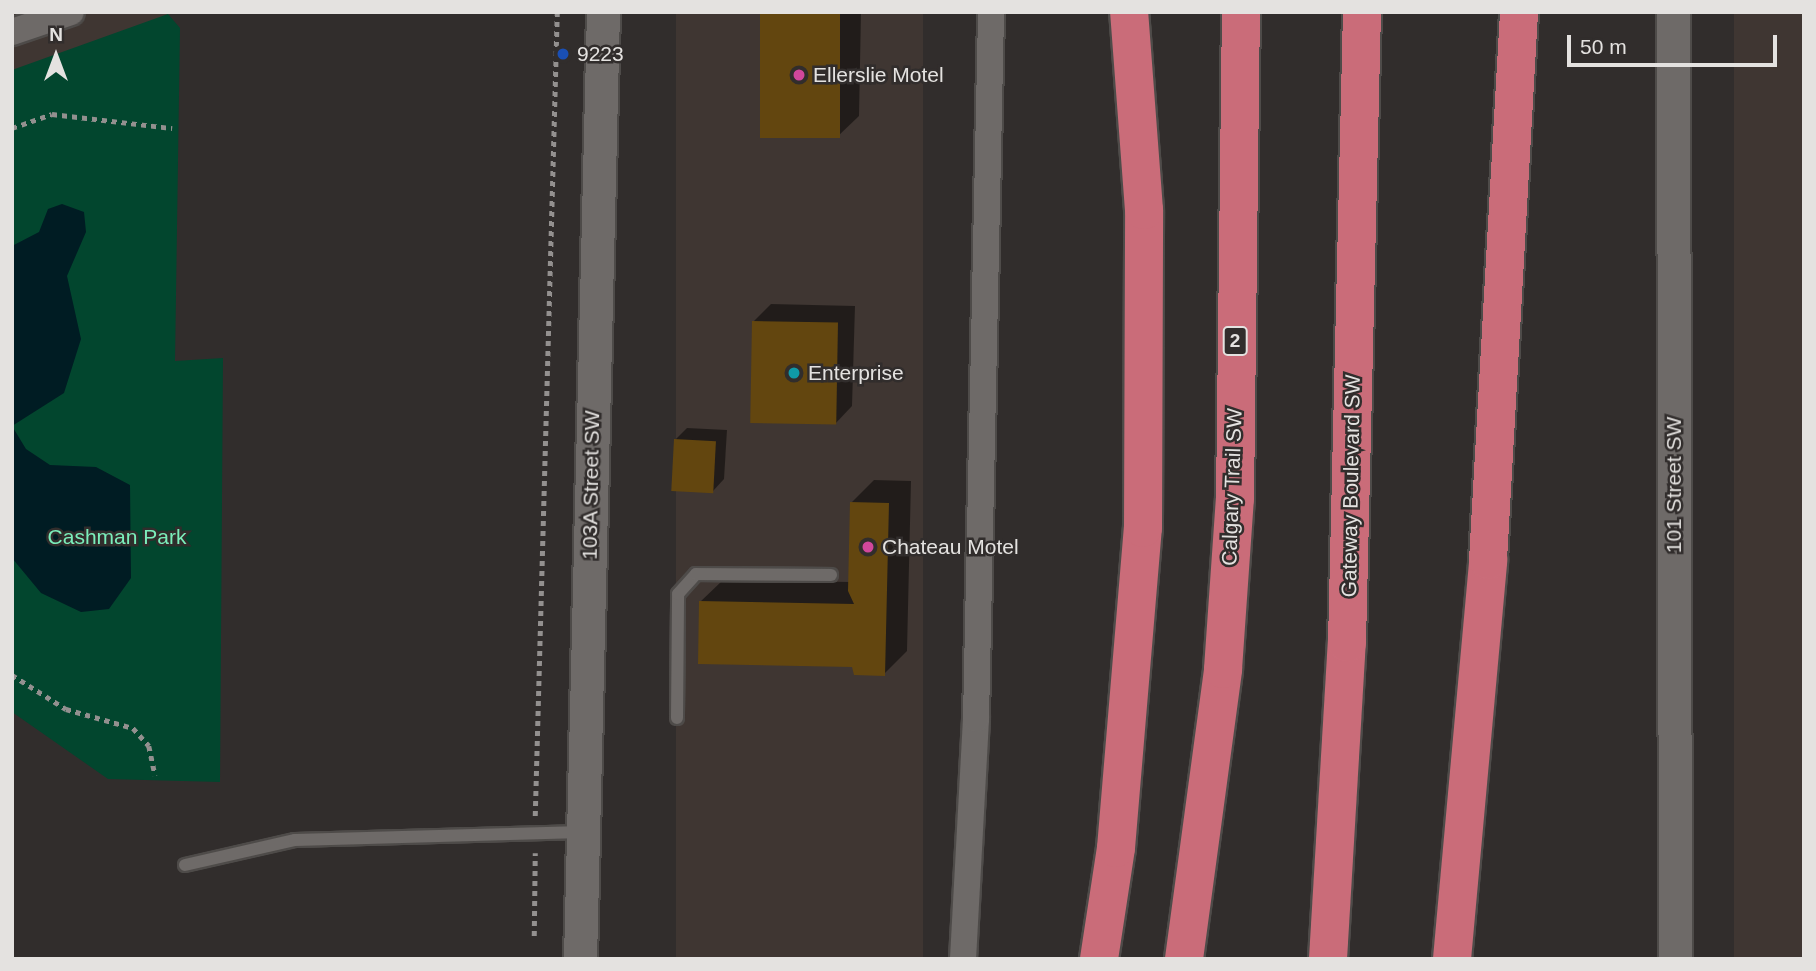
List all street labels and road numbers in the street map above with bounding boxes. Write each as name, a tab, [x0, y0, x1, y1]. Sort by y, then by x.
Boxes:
road number: 2	[1221, 326, 1249, 356]
street label: Gateway Boulevard SW	[1336, 374, 1366, 598]
street label: Calgary Trail SW	[1217, 408, 1247, 566]
street label: 103A Street SW	[577, 410, 605, 560]
street label: 101 Street SW	[1661, 417, 1687, 553]

